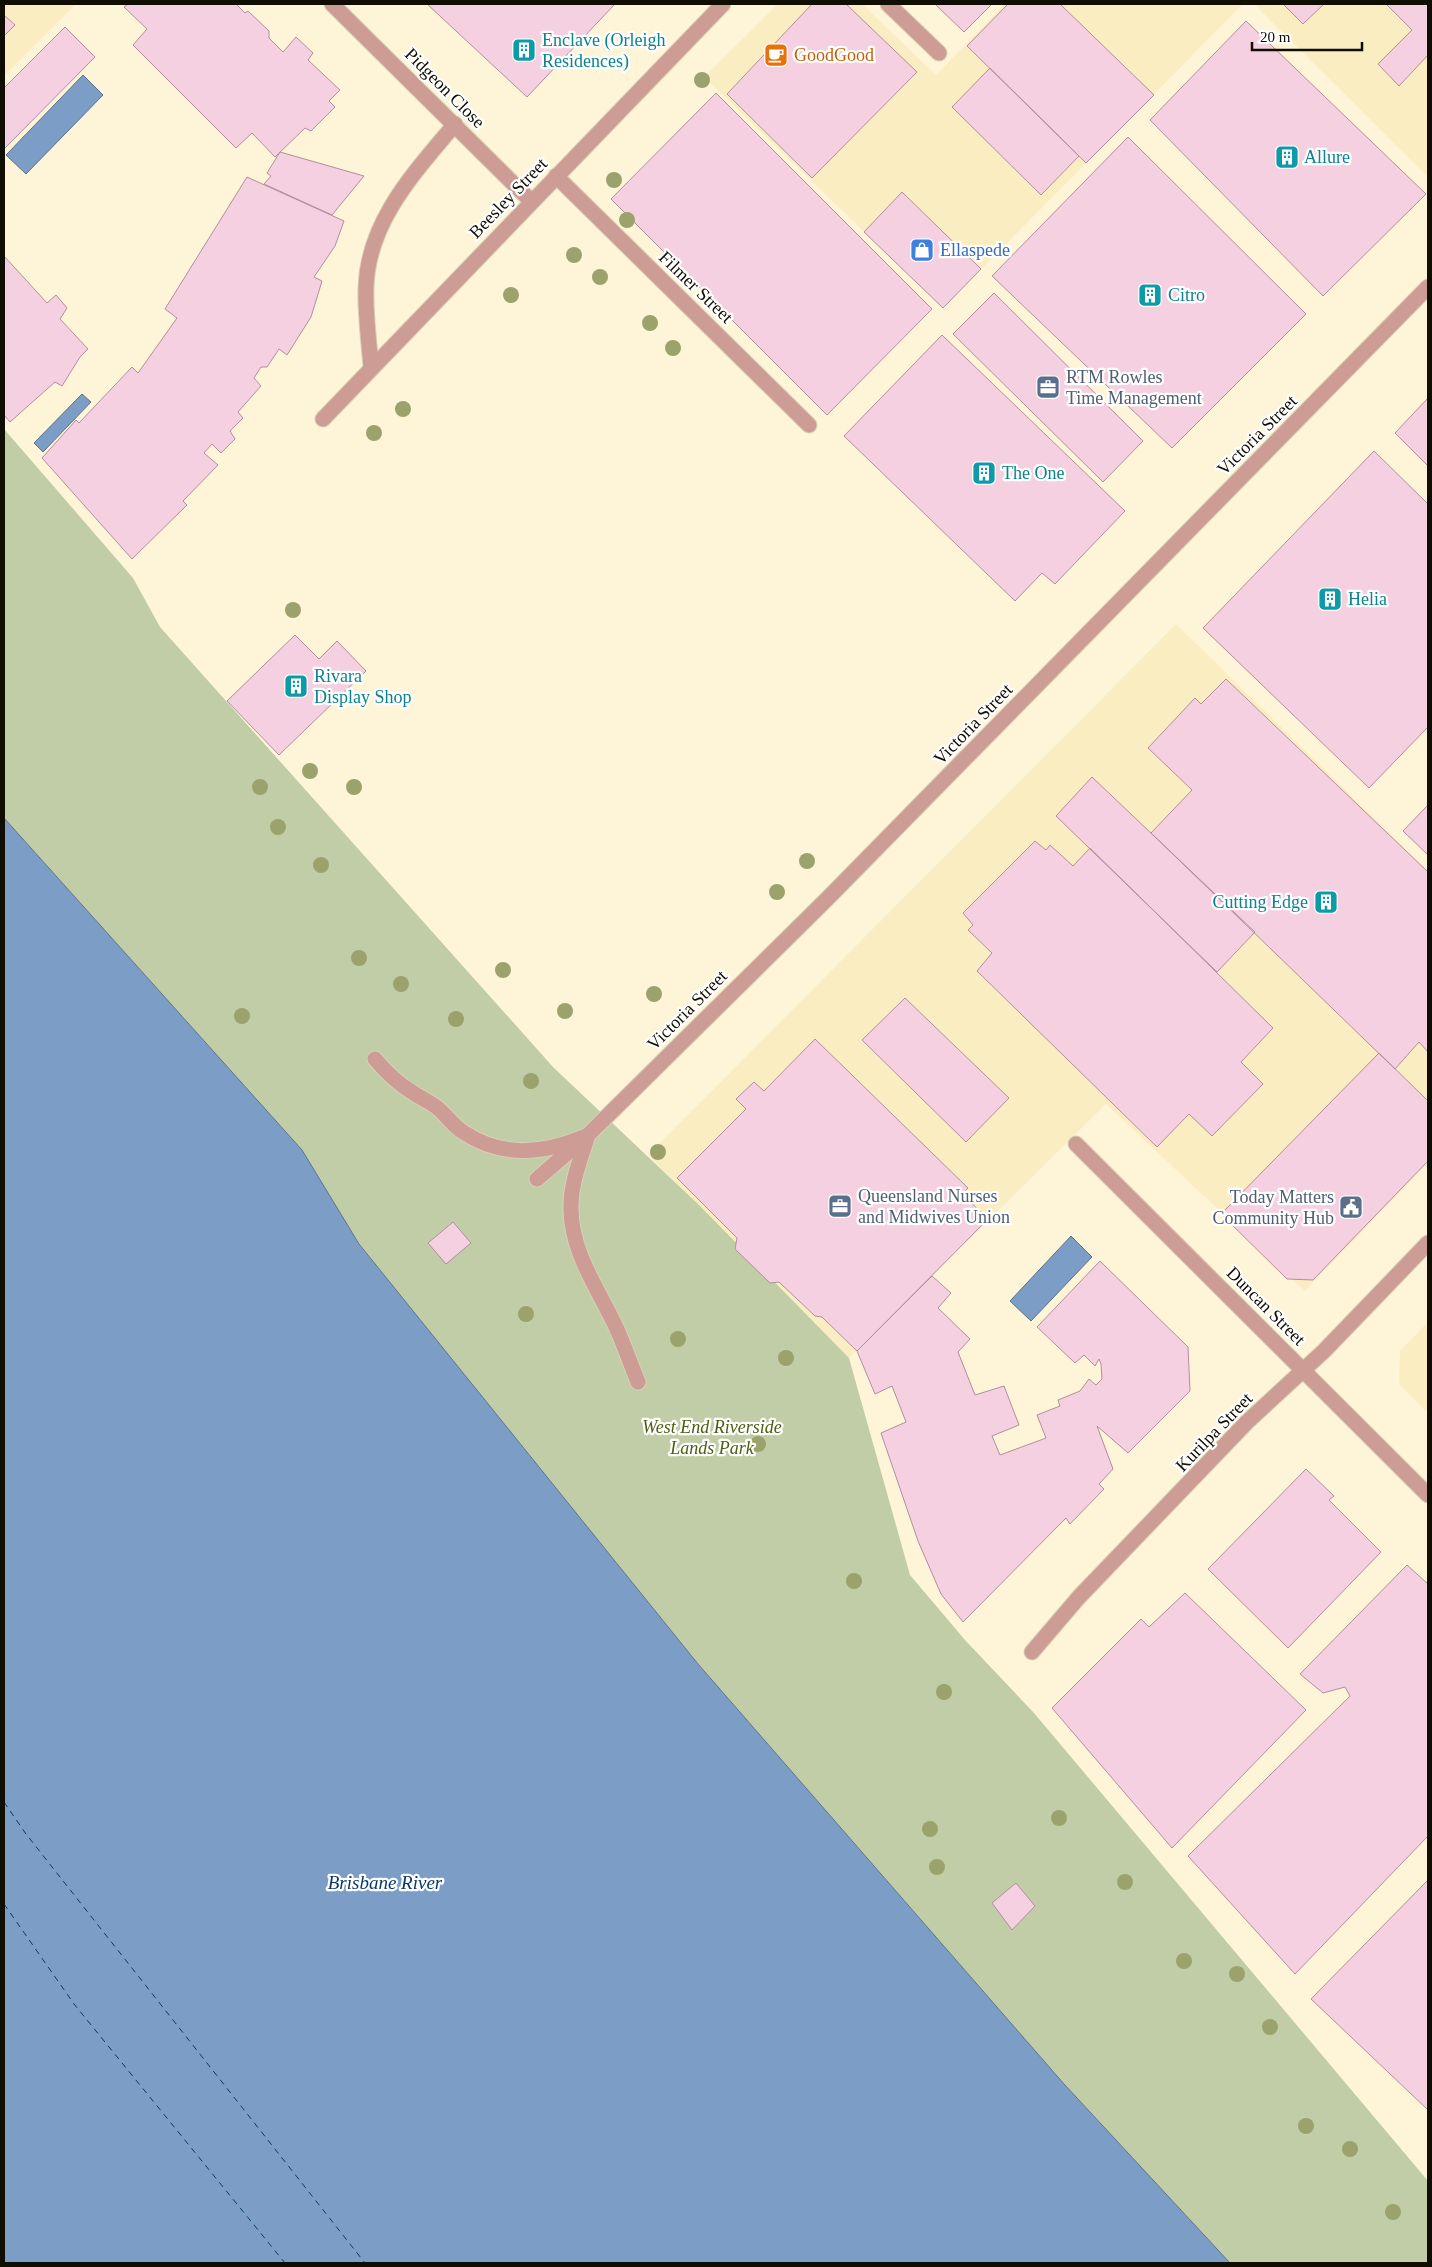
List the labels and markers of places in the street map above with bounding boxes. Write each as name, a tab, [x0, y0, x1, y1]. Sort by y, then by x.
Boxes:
place label: Enclave (Orleigh Residences)	[542, 30, 665, 72]
building icon: Enclave (Orleigh Residences)	[511, 37, 537, 63]
cafe icon: GoodGood	[763, 42, 789, 68]
place label: GoodGood	[794, 45, 874, 65]
building icon: Allure	[1274, 144, 1300, 170]
place label: Allure	[1304, 147, 1350, 167]
shop icon: Ellaspede	[909, 237, 935, 263]
place label: Ellaspede	[940, 240, 1010, 260]
building icon: Citro	[1137, 282, 1163, 308]
place label: Citro	[1168, 285, 1205, 305]
place label: RTM Rowles Time Management	[1066, 367, 1202, 408]
office icon: RTM Rowles Time Management	[1035, 374, 1061, 400]
building icon: The One	[971, 460, 997, 486]
place label: The One	[1002, 463, 1064, 483]
building icon: Helia	[1317, 586, 1343, 612]
place label: Helia	[1348, 589, 1387, 609]
place label: Rivara Display Shop	[314, 666, 412, 707]
building icon: Rivara Display Shop	[283, 673, 309, 699]
building icon: Cutting Edge	[1313, 889, 1339, 915]
place label: Cutting Edge	[1213, 892, 1308, 912]
place label: Queensland Nurses and Midwives Union	[858, 1186, 1010, 1227]
place label: Today Matters Community Hub	[1212, 1187, 1334, 1228]
office icon: Queensland Nurses and Midwives Union	[827, 1193, 853, 1219]
public building icon: Today Matters Community Hub	[1338, 1194, 1364, 1220]

